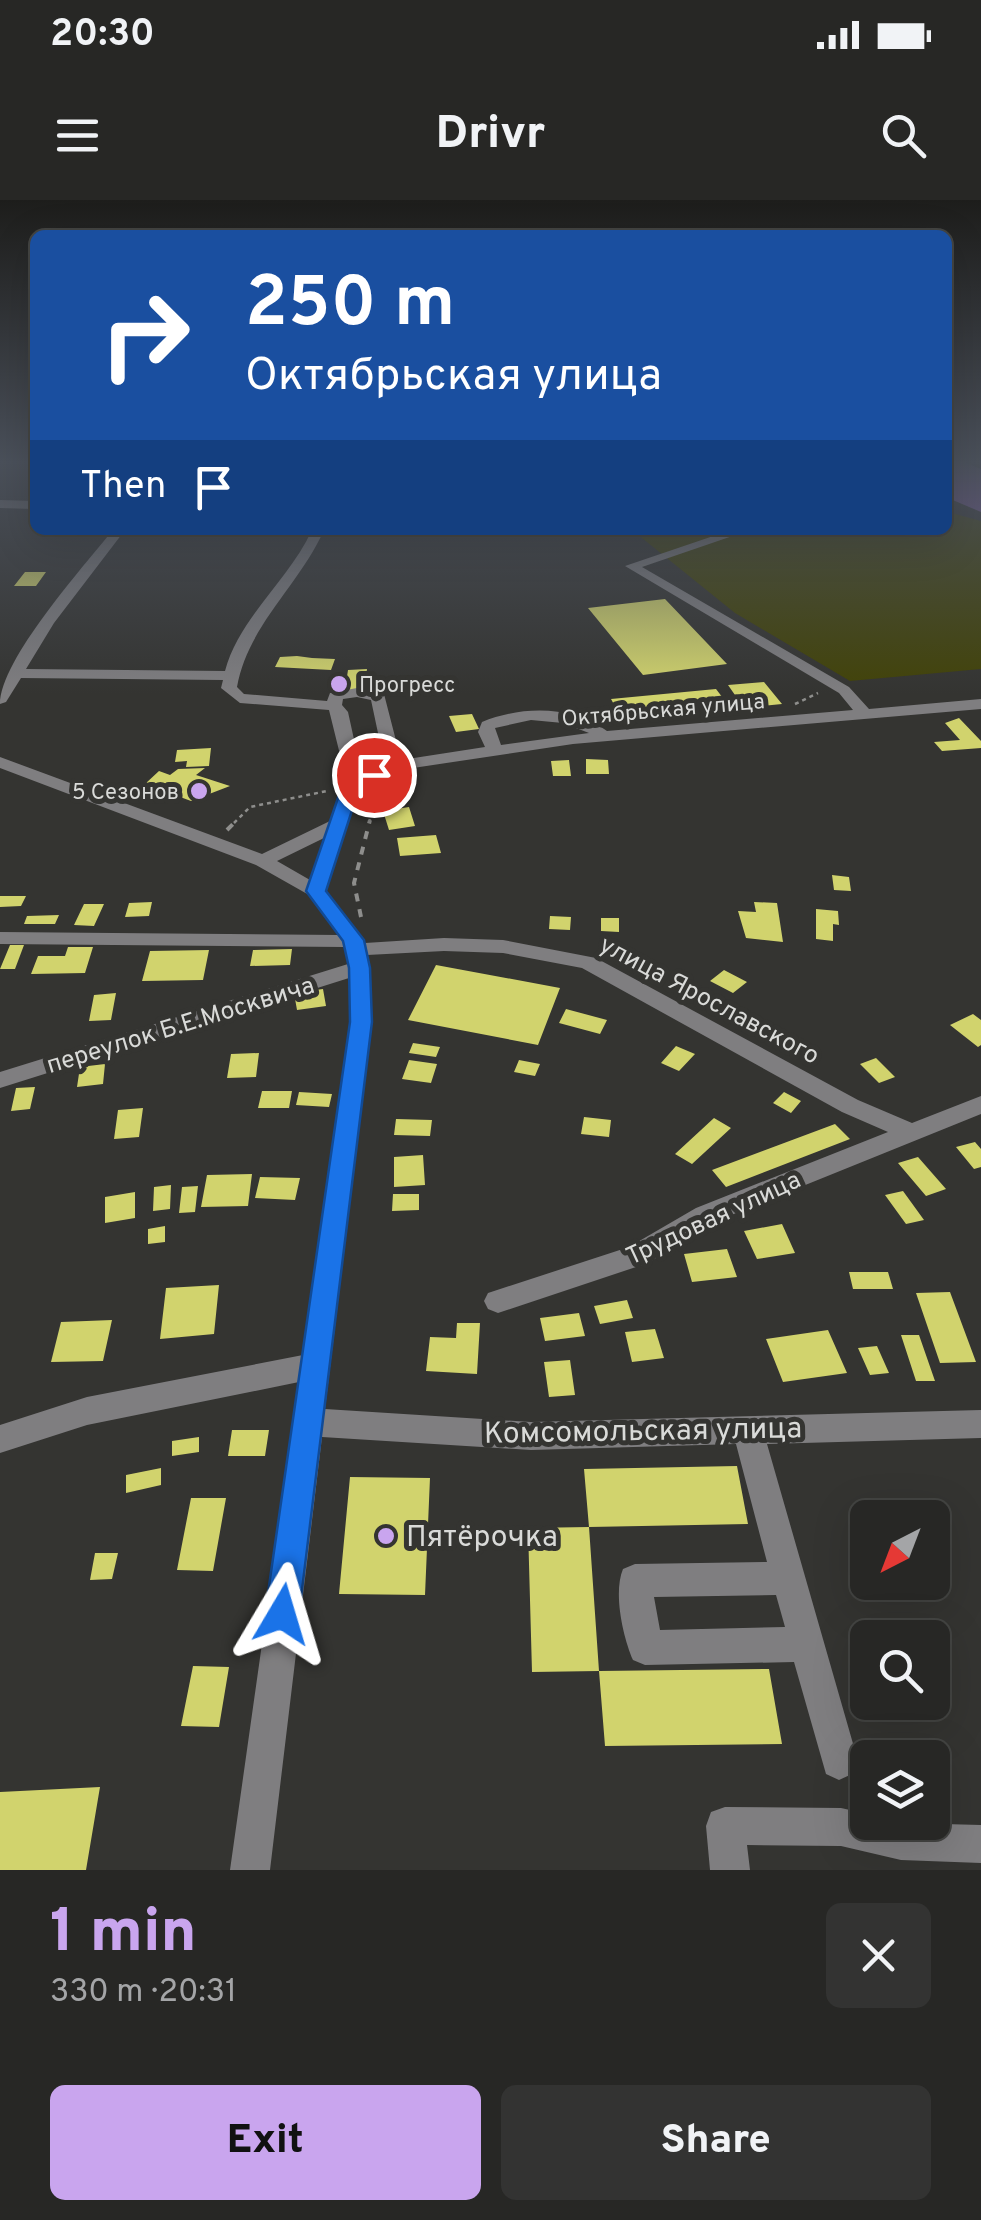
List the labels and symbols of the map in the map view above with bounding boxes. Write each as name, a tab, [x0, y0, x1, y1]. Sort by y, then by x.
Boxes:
marker: Прогресс	[328, 673, 350, 695]
place label: Прогресс	[359, 673, 455, 700]
street label: Октябрьская улица	[561, 689, 766, 734]
pin	[332, 733, 417, 818]
place label: 5 Сезонов	[72, 780, 179, 807]
marker: 5 Сезонов	[188, 780, 210, 802]
street label: улица Ярославского	[593, 930, 824, 1073]
street label: переулок Б.Е.Москвича	[43, 971, 319, 1083]
street label: Трудовая улица	[622, 1165, 807, 1274]
street label: Комсомольская улица	[484, 1411, 802, 1454]
north arrow	[850, 1500, 950, 1600]
place label: Пятёрочка	[406, 1520, 558, 1557]
marker: Пятёрочка	[375, 1525, 397, 1547]
position arrow	[230, 1562, 334, 1666]

